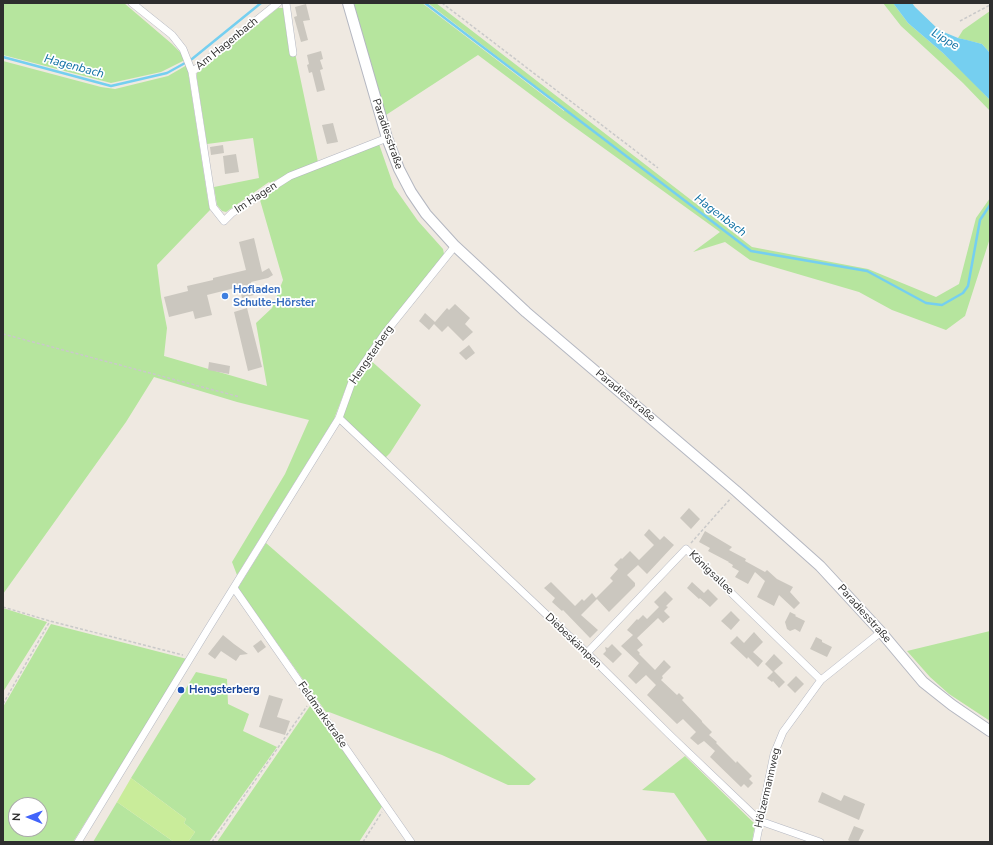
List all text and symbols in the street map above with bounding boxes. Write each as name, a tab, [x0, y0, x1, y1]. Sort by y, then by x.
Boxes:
street label: Am Hagenbach	[193, 15, 261, 73]
water label: Lippe	[929, 26, 961, 54]
water label: Hagenbach	[42, 52, 106, 82]
street label: Paradiesstraße	[369, 97, 405, 171]
street label: Im Hagen	[232, 179, 280, 217]
water label: Hagenbach	[691, 192, 749, 240]
place label: Hofladen Schulte-Hörster	[233, 283, 315, 309]
marker: Hofladen Schulte-Hörster	[220, 291, 230, 301]
street label: Hengsterberg	[347, 323, 397, 387]
street label: Paradiesstraße	[593, 367, 657, 425]
street label: Königsallee	[686, 548, 736, 598]
street label: Paradiesstraße	[834, 582, 894, 646]
street label: Diebeskämpen	[542, 611, 604, 671]
street label: Feldmarkstraße	[294, 680, 350, 750]
place label: Hengsterberg	[189, 683, 260, 697]
marker: Hengsterberg	[176, 685, 186, 695]
street label: Hölzermannweg	[752, 747, 784, 829]
north arrow	[8, 797, 48, 837]
text: N	[9, 813, 24, 821]

